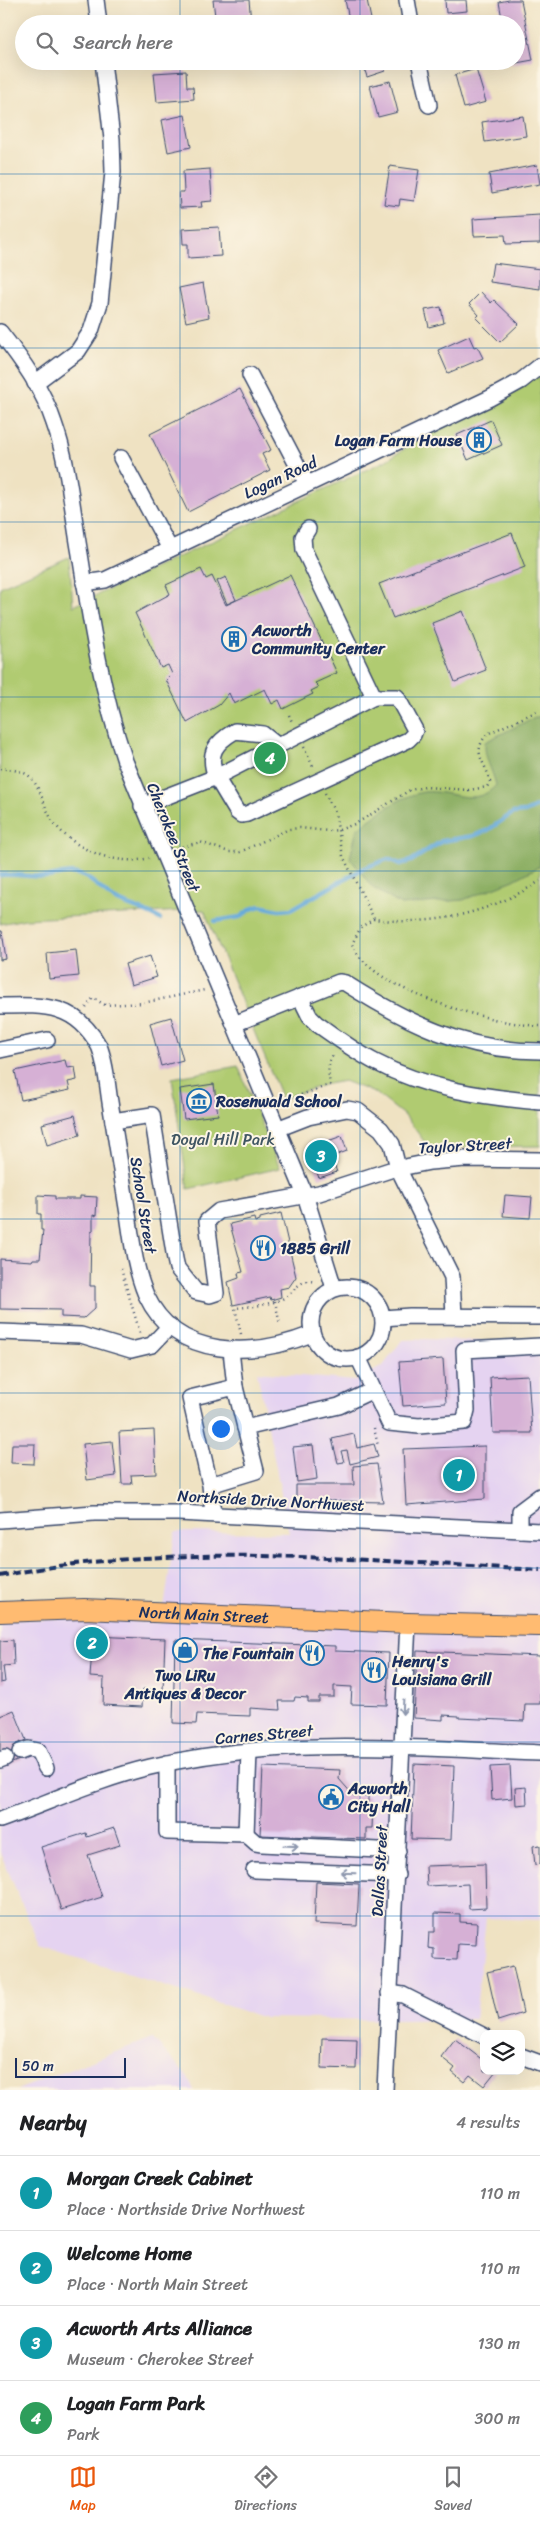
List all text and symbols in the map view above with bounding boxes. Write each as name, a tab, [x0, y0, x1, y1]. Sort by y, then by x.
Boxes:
search box	[15, 15, 525, 70]
text: Search here	[73, 26, 173, 59]
icon: search	[33, 29, 61, 57]
place label: Logan Farm House	[335, 426, 462, 455]
building icon: Logan Farm House	[466, 427, 492, 453]
street label: Logan Road	[239, 447, 323, 507]
place label: Acworth Community Center	[251, 616, 386, 663]
building icon: Acworth Community Center	[221, 626, 247, 652]
pin: 4	[254, 739, 286, 777]
street label: Cherokee Street	[138, 778, 209, 897]
place label: Rosenwald School	[215, 1087, 343, 1116]
museum icon: Rosenwald School	[186, 1088, 212, 1114]
park label: Doyal Hill Park	[171, 1125, 275, 1154]
street label: Taylor Street	[418, 1129, 513, 1162]
pin: 3	[305, 1137, 337, 1175]
street label: School Street	[122, 1155, 166, 1256]
place label: 1885 Grill	[280, 1234, 352, 1263]
restaurant icon: 1885 Grill	[250, 1235, 276, 1261]
your location	[208, 1416, 234, 1442]
pin: 1	[443, 1456, 475, 1494]
street label: Northside Drive Northwest	[177, 1481, 365, 1520]
street label: North Main Street	[138, 1597, 269, 1632]
pin: 2	[76, 1624, 108, 1662]
shop icon: Two LiRu Antiques & Decor	[172, 1637, 198, 1663]
place label: The Fountain	[203, 1639, 294, 1668]
restaurant icon: The Fountain	[299, 1640, 325, 1666]
place label: Henry's Louisiana Grill	[391, 1647, 493, 1694]
restaurant icon: Henry's Louisiana Grill	[361, 1657, 387, 1683]
place label: Two LiRu Antiques & Decor	[124, 1661, 247, 1708]
one-way arrow	[399, 1699, 408, 1715]
street label: Carnes Street	[214, 1716, 315, 1753]
place label: Acworth City Hall	[347, 1774, 412, 1821]
public building icon: Acworth City Hall	[318, 1784, 344, 1810]
street label: Dallas Street	[363, 1824, 396, 1917]
one-way arrow	[282, 1841, 299, 1851]
one-way arrow	[341, 1868, 357, 1878]
map controls	[480, 2030, 525, 2075]
button: layers	[480, 2030, 525, 2075]
text: 50 m	[22, 2054, 54, 2079]
scale bar	[15, 2055, 126, 2078]
text: Nearby	[20, 2104, 86, 2142]
text: 4 results	[456, 2108, 520, 2137]
text: Morgan Creek Cabinet	[67, 2162, 253, 2195]
text: 1	[33, 2179, 39, 2208]
text: 110 m	[480, 2179, 520, 2208]
text: Place · Northside Drive Northwest	[67, 2195, 305, 2224]
text: Welcome Home	[67, 2237, 192, 2270]
text: 2	[31, 2254, 41, 2283]
text: 110 m	[480, 2254, 520, 2283]
text: Place · North Main Street	[67, 2270, 248, 2299]
text: Acworth Arts Alliance	[67, 2312, 252, 2345]
text: 3	[32, 2329, 40, 2358]
text: 130 m	[478, 2329, 520, 2358]
text: Museum · Cherokee Street	[67, 2345, 254, 2374]
text: Logan Farm Park	[67, 2387, 205, 2420]
text: 4	[31, 2404, 41, 2433]
text: 300 m	[475, 2404, 520, 2433]
text: Park	[67, 2420, 100, 2449]
tab: Map	[69, 2463, 97, 2518]
tab: Directions	[234, 2463, 297, 2518]
tab: Saved	[434, 2463, 471, 2518]

